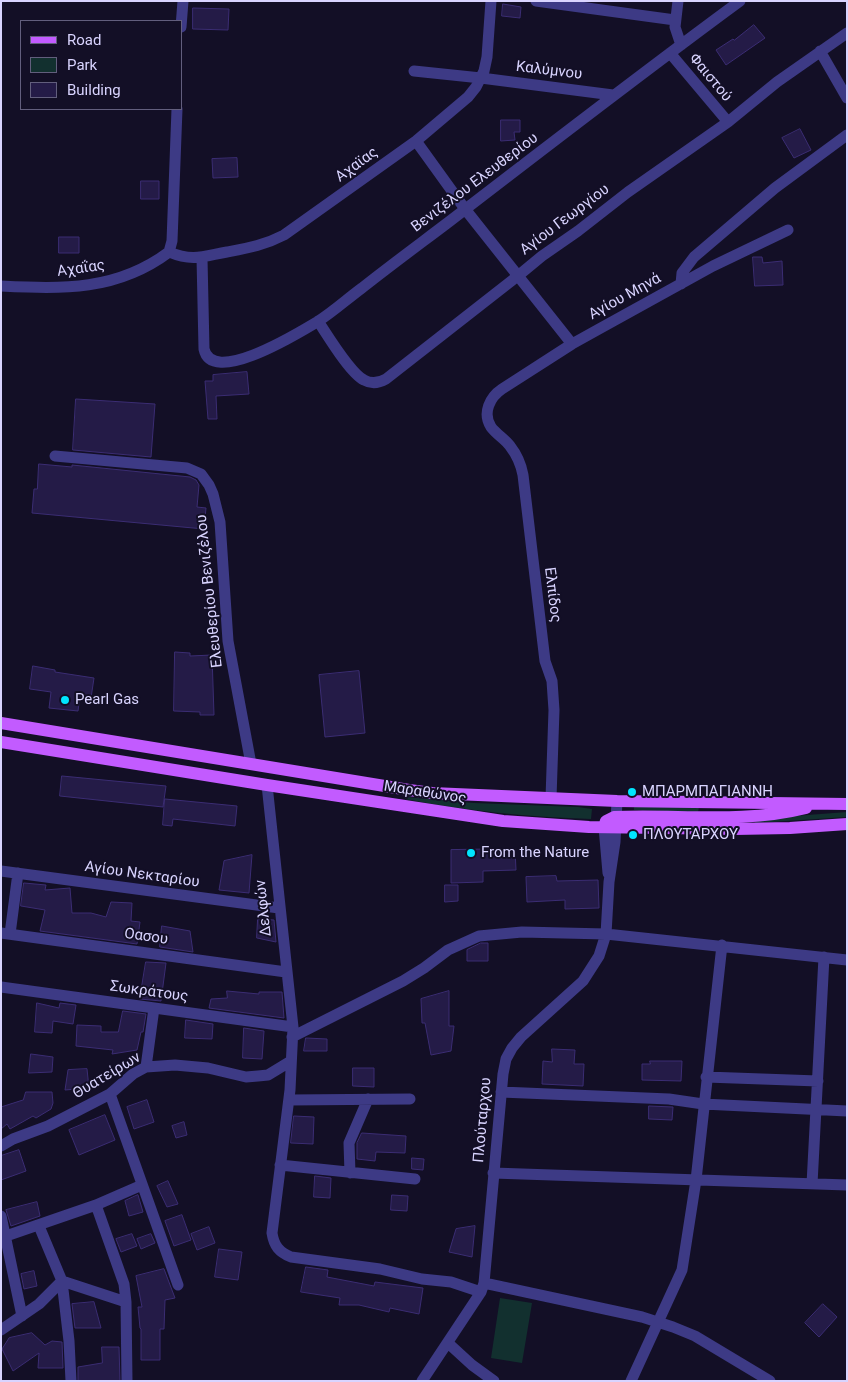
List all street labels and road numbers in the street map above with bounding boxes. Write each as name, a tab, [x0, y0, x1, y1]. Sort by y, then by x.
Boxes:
street label: Φαιστού	[685, 50, 735, 106]
street label: Καλύμνου	[515, 58, 583, 84]
street label: Βενιζέλου Ελευθερίου	[408, 129, 542, 237]
street label: Αχαϊας	[332, 144, 382, 186]
street label: Αγίου Γεωργίου	[517, 181, 613, 259]
street label: Αχαΐας	[56, 257, 106, 281]
street label: Αγίου Μηνά	[586, 270, 664, 324]
street label: Ελευθερίου Βενιζέλου	[193, 513, 227, 669]
street label: Ελπίδος	[540, 566, 564, 624]
street label: Μαραθώνος	[382, 778, 468, 808]
street label: Αγίου Νεκταρίου	[83, 858, 201, 892]
street label: Δελφών	[252, 879, 276, 937]
street label: Οασου	[123, 925, 169, 949]
street label: Σωκράτους	[109, 978, 189, 1006]
street label: Θυατείρων	[70, 1049, 144, 1103]
street label: Πλούταρχου	[470, 1077, 496, 1163]

